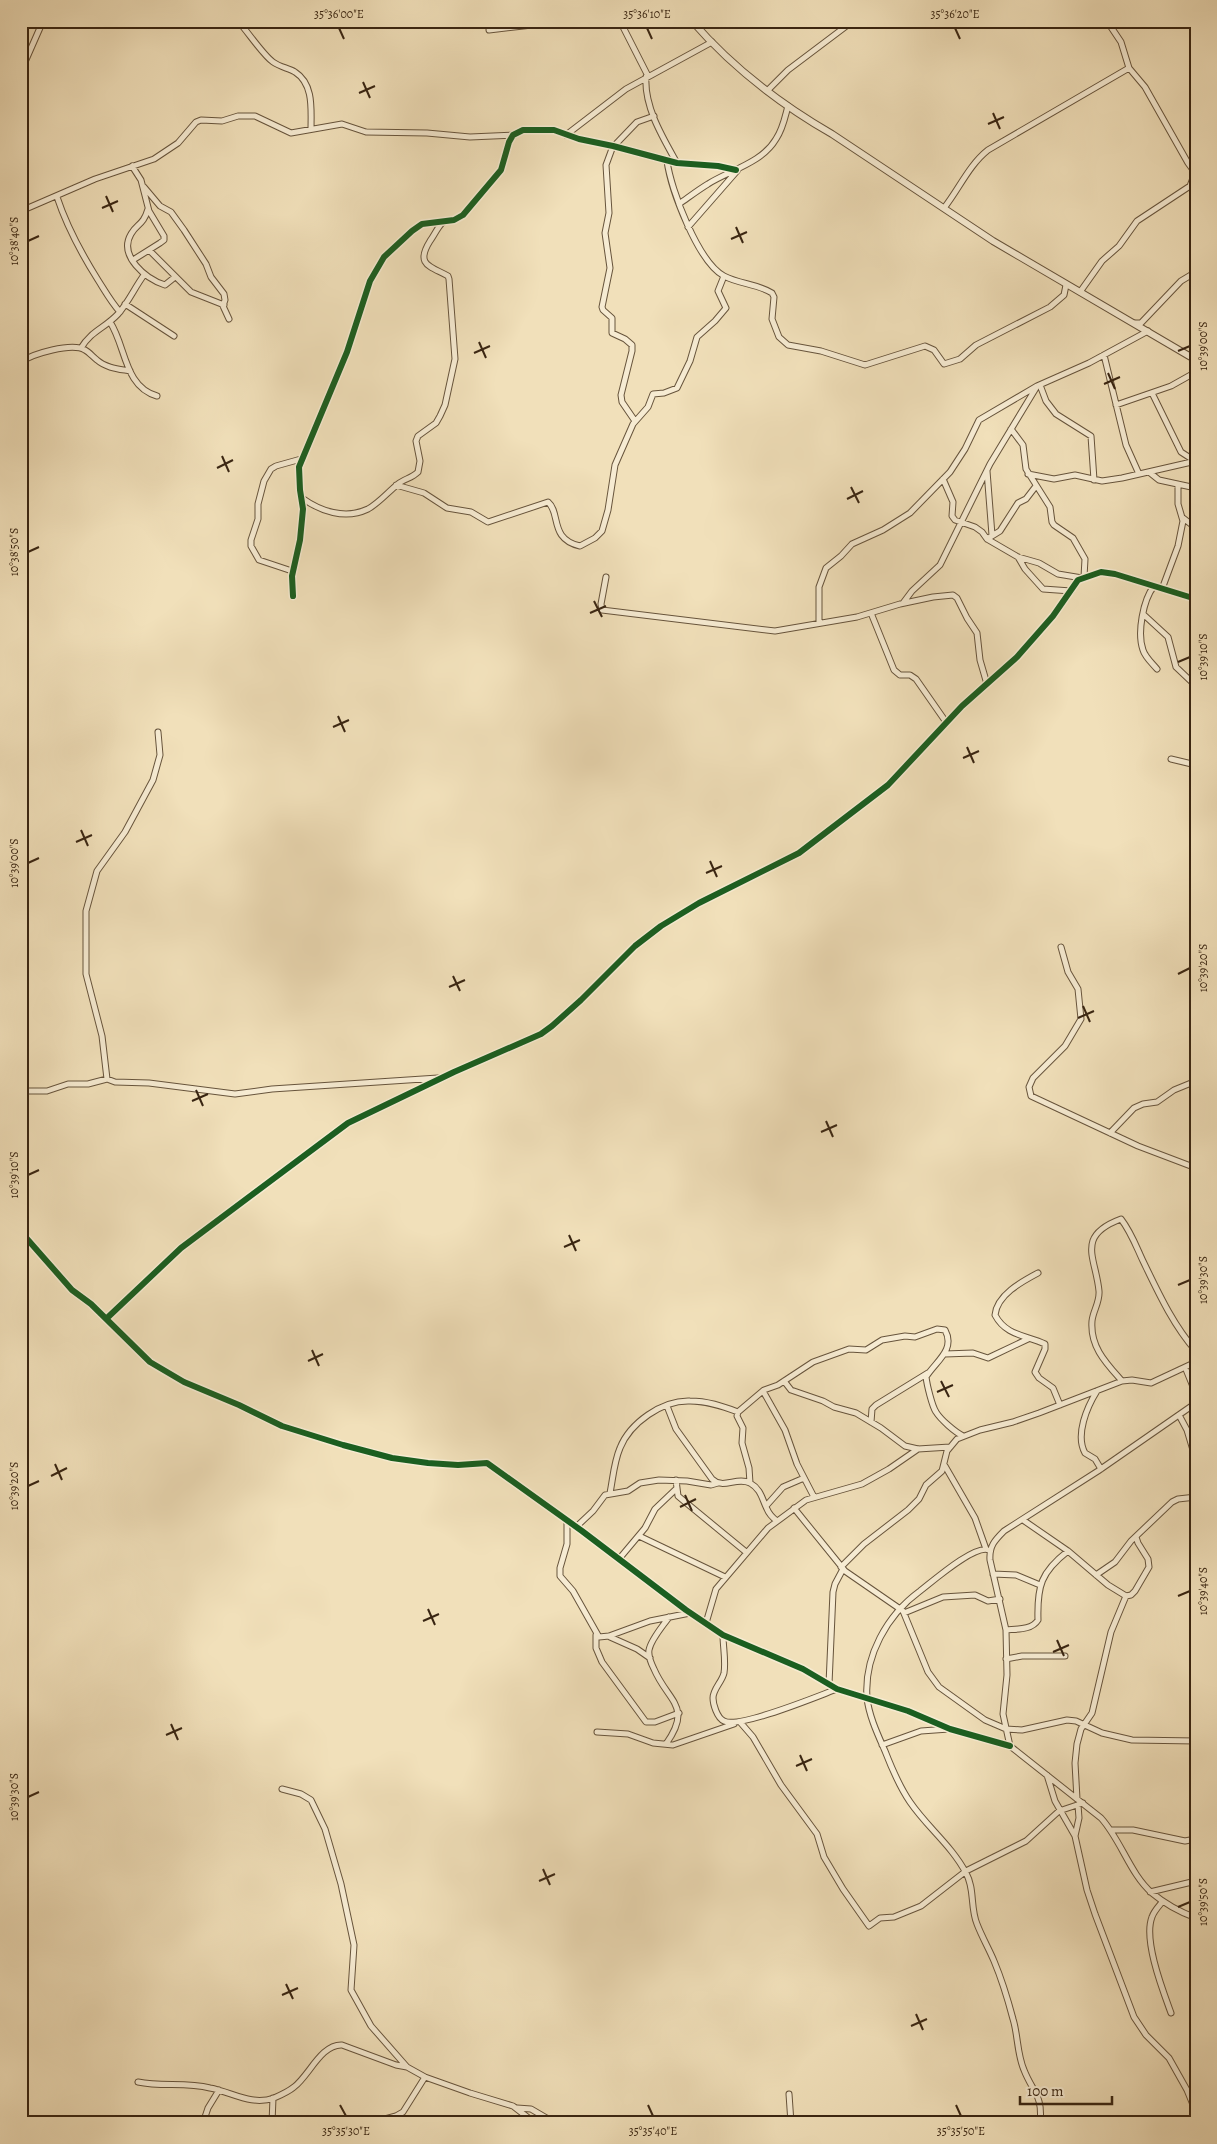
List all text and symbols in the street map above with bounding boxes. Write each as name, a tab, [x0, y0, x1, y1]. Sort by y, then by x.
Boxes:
text: 35°36'00"E	[314, 6, 364, 22]
text: 35°36'10"E	[623, 6, 671, 22]
text: 35°36'20"E	[930, 6, 980, 22]
text: 10°38'40"S	[6, 217, 22, 265]
text: 10°39'00"S	[1195, 321, 1211, 371]
text: 10°38'50"S	[6, 528, 22, 576]
text: 10°39'10"S	[1195, 633, 1211, 681]
text: 10°39'00"S	[6, 838, 22, 888]
text: 10°39'20"S	[1195, 944, 1211, 992]
text: 10°39'10"S	[6, 1151, 22, 1199]
text: 10°39'30"S	[1195, 1256, 1211, 1304]
text: 10°39'20"S	[6, 1462, 22, 1510]
text: 10°39'40"S	[1195, 1567, 1211, 1615]
text: 10°39'30"S	[6, 1773, 22, 1821]
text: 10°39'50"S	[1195, 1878, 1211, 1926]
scale bar	[1020, 2074, 1112, 2106]
text: 100 m	[1027, 2081, 1064, 2101]
text: 35°35'30"E	[322, 2123, 370, 2139]
text: 35°35'40"E	[629, 2123, 677, 2139]
text: 35°35'50"E	[937, 2123, 985, 2139]

